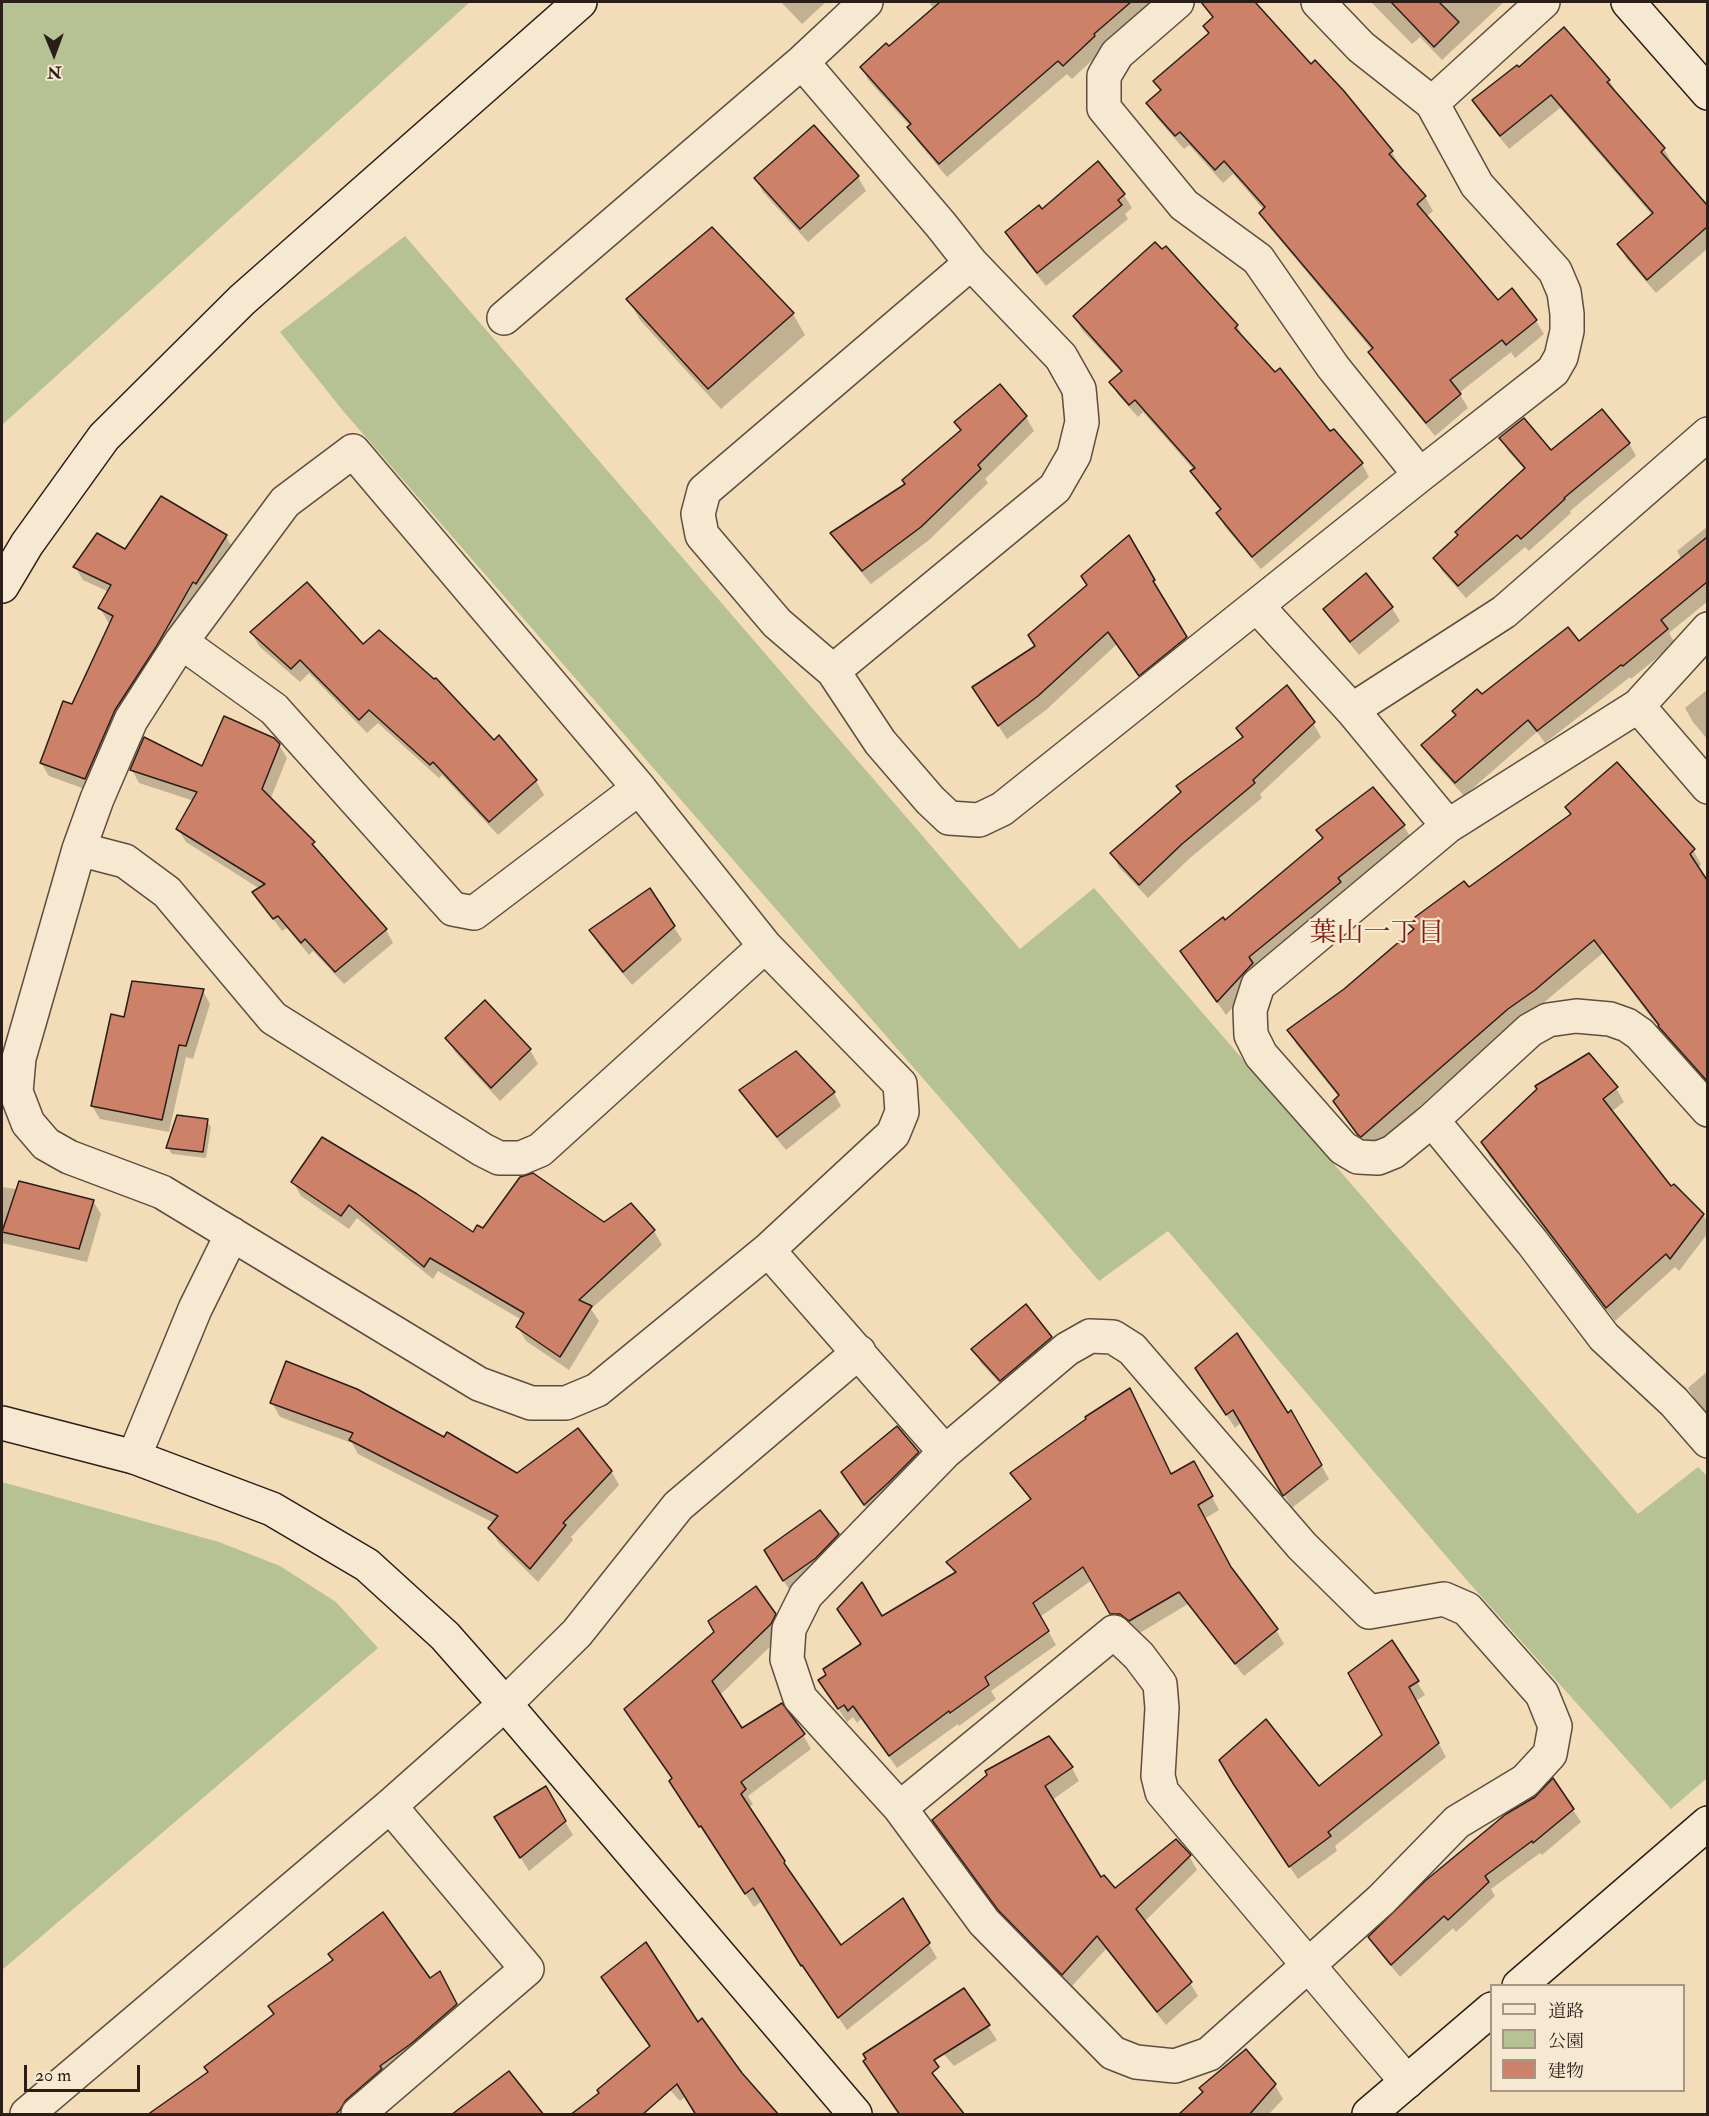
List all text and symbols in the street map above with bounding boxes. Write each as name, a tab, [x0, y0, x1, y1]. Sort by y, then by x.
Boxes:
north arrow	[24, 24, 84, 84]
text: N	[47, 62, 62, 82]
district label: 葉山一丁目	[1310, 919, 1444, 951]
legend	[1490, 1984, 1685, 2092]
text: 道路	[1548, 2000, 1584, 2023]
text: 公園	[1548, 2030, 1584, 2053]
scale bar	[27, 2053, 142, 2091]
text: 建物	[1548, 2060, 1584, 2083]
text: 20 m	[35, 2064, 71, 2087]

